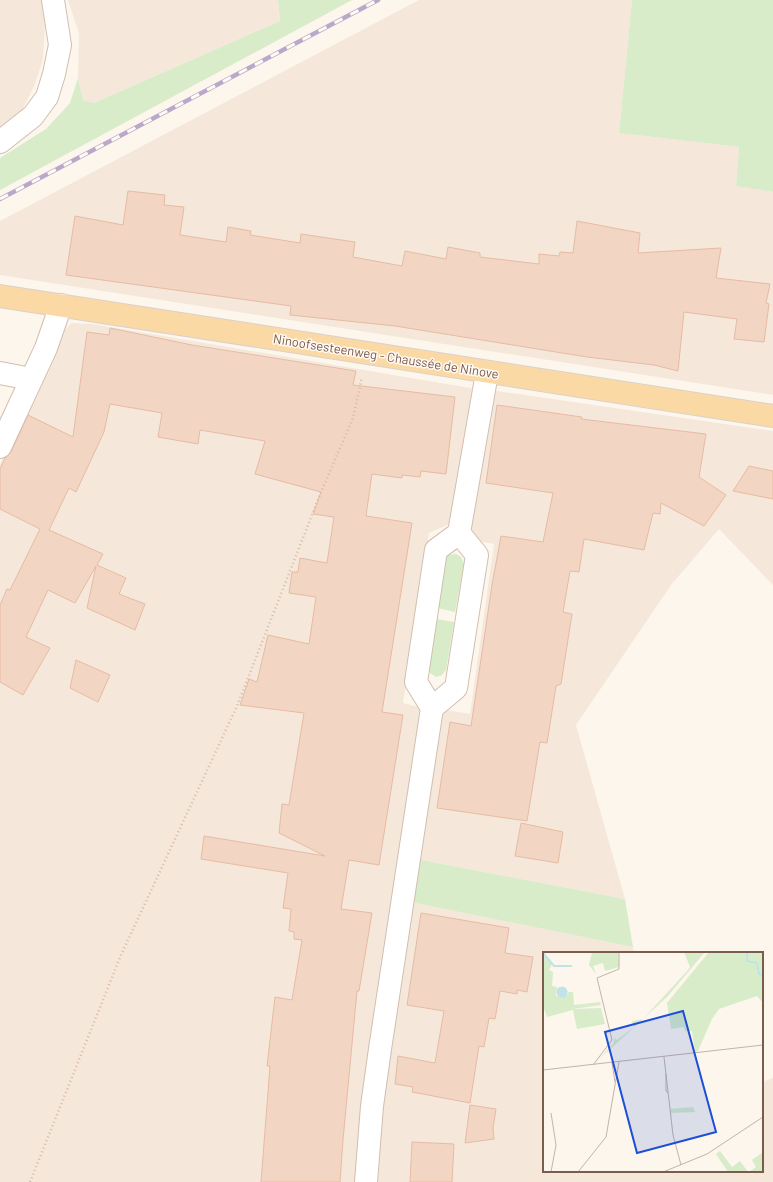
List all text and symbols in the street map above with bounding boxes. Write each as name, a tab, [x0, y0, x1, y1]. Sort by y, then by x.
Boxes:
street label: Ninoofsesteenweg - Chaussée de Ninove	[272, 330, 500, 382]
inset map	[543, 952, 763, 1172]

